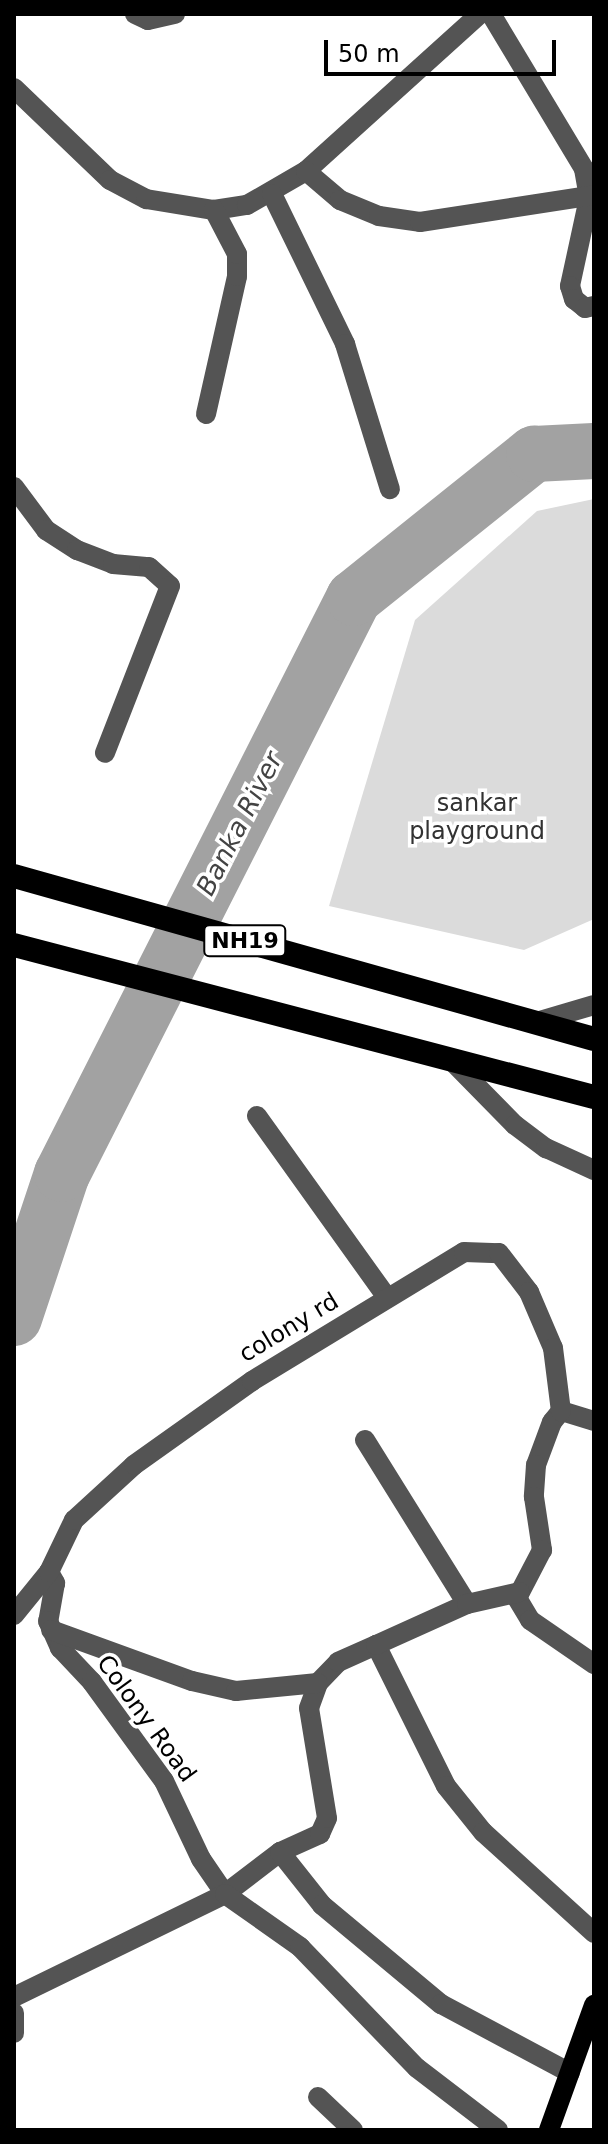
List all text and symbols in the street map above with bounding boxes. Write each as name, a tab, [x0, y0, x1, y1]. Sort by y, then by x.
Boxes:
scale bar	[328, 24, 560, 74]
text: 50 m	[338, 40, 400, 68]
water label: Banka River	[190, 747, 290, 901]
park label: sankar playground	[409, 790, 545, 846]
road number: NH19	[203, 923, 287, 959]
street label: colony rd	[234, 1287, 344, 1369]
street label: Colony Road	[90, 1650, 202, 1788]

